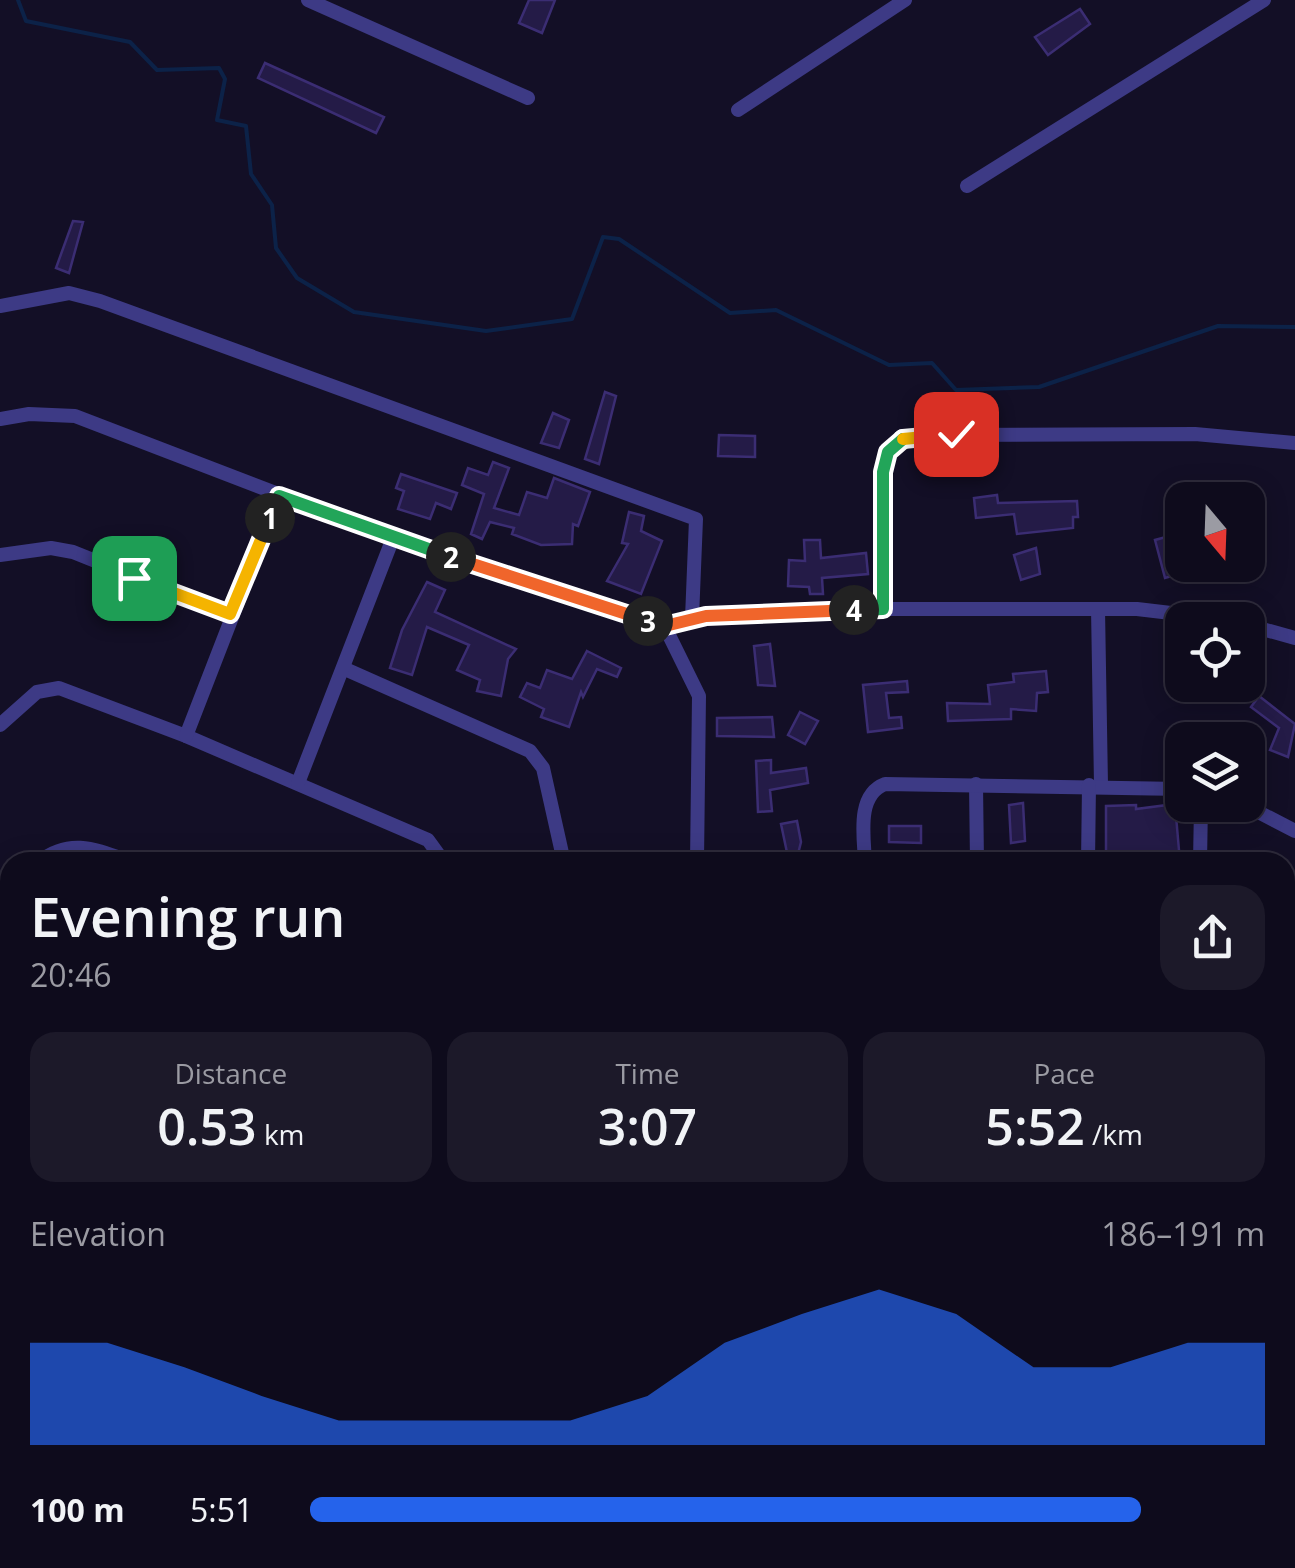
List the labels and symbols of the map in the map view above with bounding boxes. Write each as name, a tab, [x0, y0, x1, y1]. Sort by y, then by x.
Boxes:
pin	[914, 392, 999, 477]
north arrow	[1165, 482, 1265, 582]
pin: 1	[245, 493, 295, 543]
pin: 2	[426, 532, 476, 582]
pin	[92, 536, 177, 621]
pin: 4	[829, 585, 879, 635]
pin: 3	[623, 596, 673, 646]

